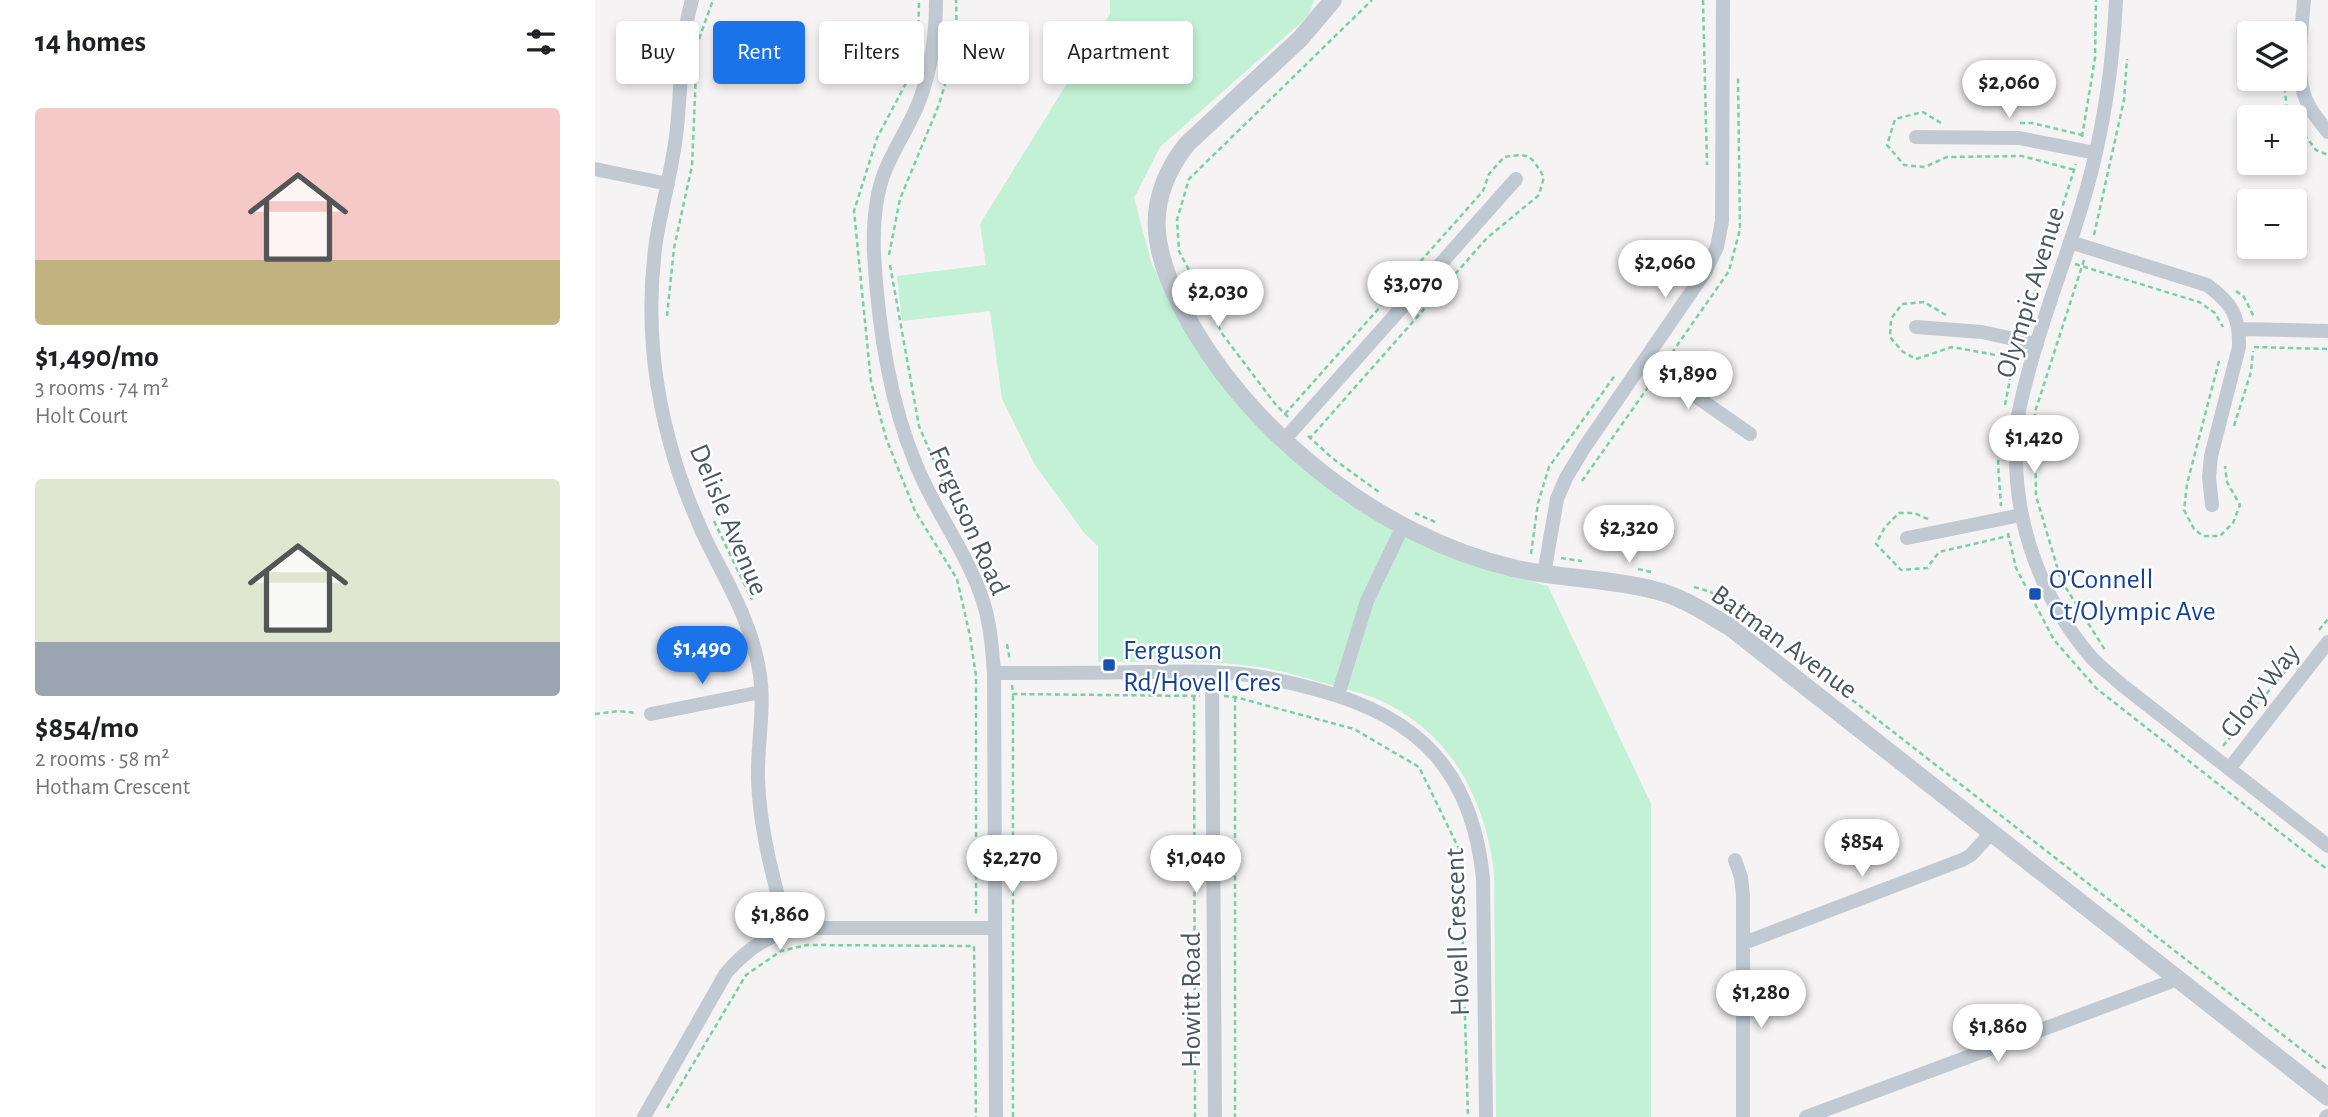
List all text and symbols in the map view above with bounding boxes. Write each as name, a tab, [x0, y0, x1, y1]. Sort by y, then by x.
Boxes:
chip: Buy	[616, 21, 699, 84]
chip: Rent	[713, 21, 805, 84]
chip: Filters	[819, 21, 924, 84]
chip: New	[938, 21, 1029, 84]
chip: Apartment	[1043, 21, 1193, 84]
map controls	[2237, 21, 2307, 259]
button: layers	[2237, 21, 2307, 91]
icon: filters	[522, 23, 560, 61]
text: 14 homes	[35, 27, 146, 57]
pin: $2,060	[1952, 60, 2066, 120]
text: $2,060	[1978, 71, 2040, 94]
button: +	[2237, 105, 2307, 175]
icon: home	[235, 154, 361, 280]
button: −	[2237, 189, 2307, 259]
street label: Olympic Avenue	[1992, 204, 2070, 381]
pin: $2,060	[1608, 240, 1722, 300]
text: $2,060	[1634, 251, 1696, 274]
pin: $3,070	[1356, 262, 1470, 321]
pin: $2,030	[1161, 270, 1275, 329]
text: $3,070	[1383, 272, 1443, 295]
text: $2,030	[1188, 280, 1248, 303]
text: $1,490/mo	[35, 342, 159, 372]
pin: $1,890	[1631, 352, 1745, 411]
text: $1,890	[1659, 362, 1717, 385]
text: 3 rooms · 74 m²	[35, 377, 169, 400]
text: Holt Court	[35, 405, 127, 428]
pin: $1,420	[1977, 416, 2091, 475]
text: $1,420	[2005, 426, 2063, 449]
street label: Delisle Avenue	[684, 440, 773, 599]
street label: Ferguson Road	[923, 442, 1013, 599]
pin: $2,320	[1572, 505, 1686, 565]
text: $2,320	[1599, 516, 1659, 539]
icon: home	[235, 525, 361, 651]
place label: O'Connell Ct/Olympic Ave	[2049, 566, 2216, 626]
street label: Batman Avenue	[1706, 581, 1862, 705]
marker: O'Connell Ct/Olympic Ave	[2027, 586, 2043, 602]
pin: $1,490	[645, 626, 759, 686]
text: $1,490	[673, 637, 731, 660]
place label: Ferguson Rd/Hovell Cres	[1123, 637, 1281, 697]
street label: Glory Way	[2215, 639, 2306, 744]
marker: Ferguson Rd/Hovell Cres	[1101, 657, 1117, 673]
text: $854/mo	[35, 713, 139, 743]
text: 2 rooms · 58 m²	[35, 748, 170, 771]
text: Hotham Crescent	[35, 776, 190, 799]
pin: $854	[1821, 820, 1903, 879]
text: $854	[1840, 830, 1884, 853]
pin: $2,270	[955, 836, 1069, 895]
pin: $1,040	[1139, 836, 1253, 895]
text: $2,270	[982, 846, 1042, 869]
text: $1,040	[1166, 846, 1226, 869]
street label: Hovell Crescent	[1441, 847, 1475, 1016]
pin: $1,860	[723, 892, 837, 952]
text: $1,860	[751, 903, 809, 926]
street label: Howitt Road	[1178, 932, 1206, 1068]
pin: $1,280	[1704, 970, 1818, 1030]
text: $1,280	[1732, 981, 1790, 1004]
pin: $1,860	[1941, 1004, 2055, 1064]
text: $1,860	[1969, 1015, 2027, 1038]

